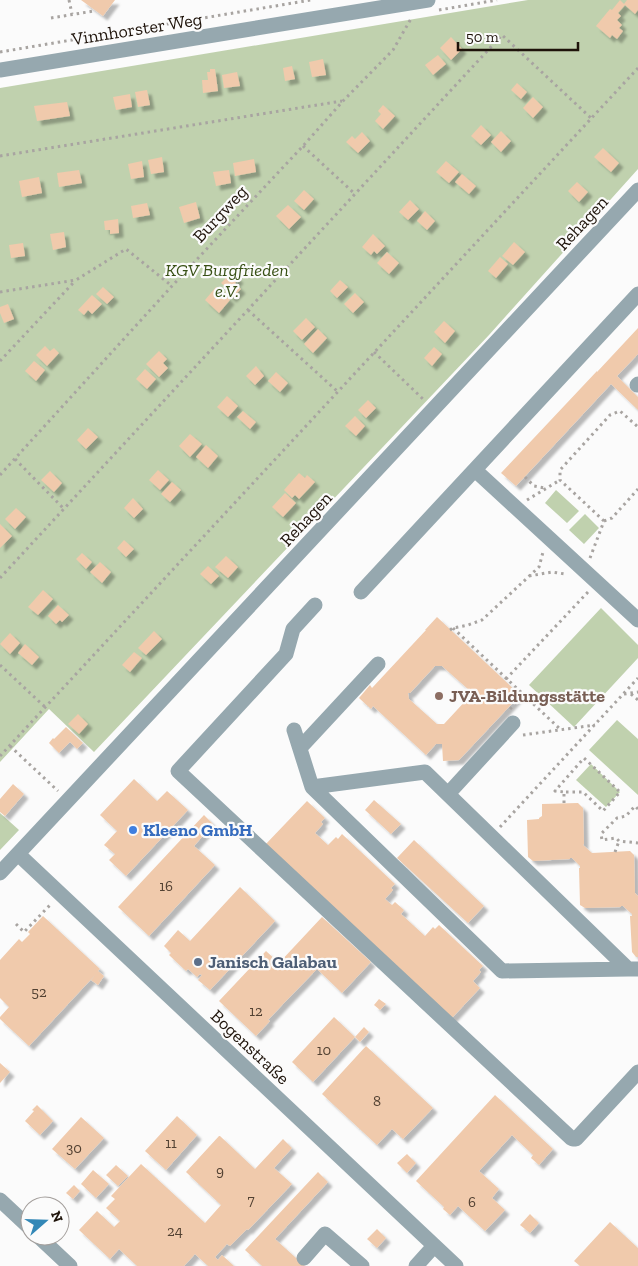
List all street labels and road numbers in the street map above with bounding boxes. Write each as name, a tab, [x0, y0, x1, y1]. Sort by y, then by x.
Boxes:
street label: Vinnhorster Weg	[69, 8, 204, 50]
street label: Burgweg	[188, 181, 252, 247]
street label: Rehagen	[551, 191, 613, 255]
street label: Rehagen	[275, 487, 337, 551]
street label: Bogenstraße	[206, 1005, 294, 1089]

